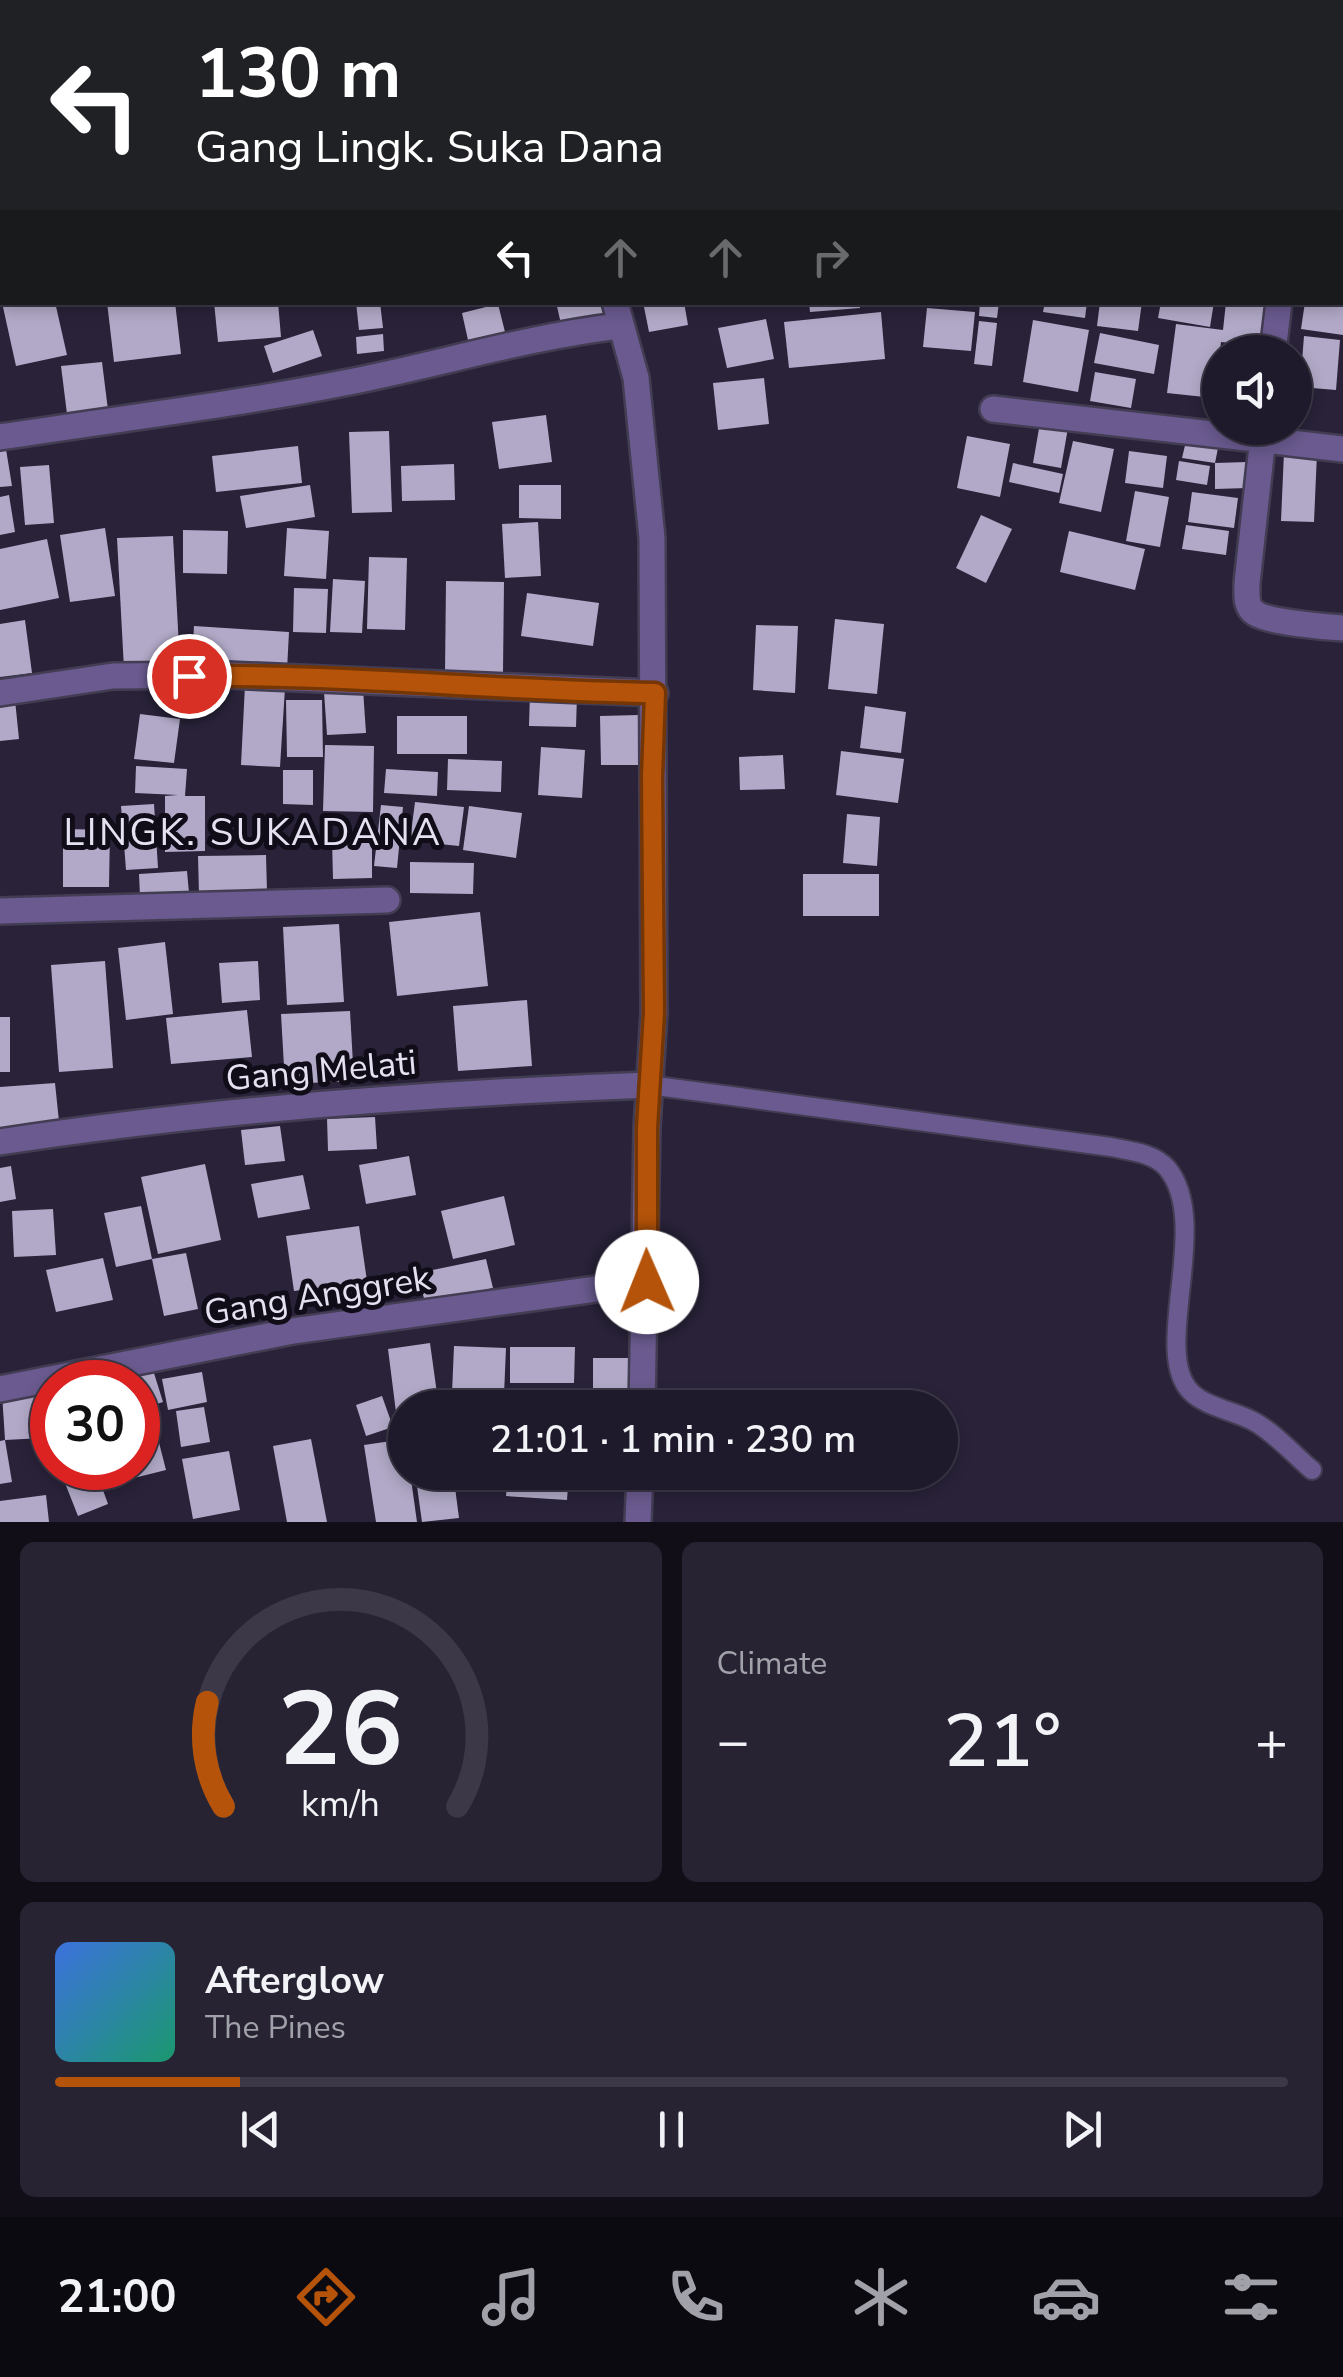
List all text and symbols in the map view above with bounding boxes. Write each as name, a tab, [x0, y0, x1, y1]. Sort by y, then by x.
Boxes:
text: 130 m	[195, 26, 401, 122]
icon: left	[30, 40, 160, 170]
text: Gang Lingk. Suka Dana	[195, 117, 664, 178]
icon: left	[488, 230, 543, 285]
icon: ahead	[593, 230, 648, 285]
icon: ahead	[698, 230, 753, 285]
icon: right	[803, 230, 858, 285]
map controls	[1202, 335, 1312, 445]
button: sound	[1202, 335, 1312, 445]
pin	[147, 634, 232, 719]
icon: arrive	[162, 649, 217, 704]
district label: LINGK. SUKADANA	[64, 807, 442, 858]
street label: Gang Melati	[224, 1039, 418, 1102]
position arrow	[595, 1230, 699, 1334]
street label: Gang Anggrek	[201, 1254, 434, 1337]
speed limit sign: 30	[30, 1360, 160, 1490]
text: 21:01 · 1 min · 230 m	[490, 1414, 856, 1465]
text: Climate	[717, 1642, 827, 1685]
text: 26	[278, 1659, 403, 1801]
text: 21°	[943, 1690, 1061, 1792]
text: −	[717, 1704, 750, 1779]
text: +	[1255, 1704, 1288, 1779]
text: km/h	[301, 1780, 380, 1829]
text: Afterglow	[205, 1955, 384, 2006]
text: The Pines	[205, 2006, 346, 2049]
icon: previous	[233, 2102, 288, 2157]
icon: pause	[644, 2102, 699, 2157]
icon: next	[1055, 2102, 1110, 2157]
icon: directions	[291, 2262, 361, 2332]
icon: music	[476, 2262, 546, 2332]
icon: phone	[661, 2262, 731, 2332]
icon: climate	[846, 2262, 916, 2332]
icon: car	[1031, 2262, 1101, 2332]
icon: filters	[1216, 2262, 1286, 2332]
text: 21:00	[57, 2267, 177, 2328]

